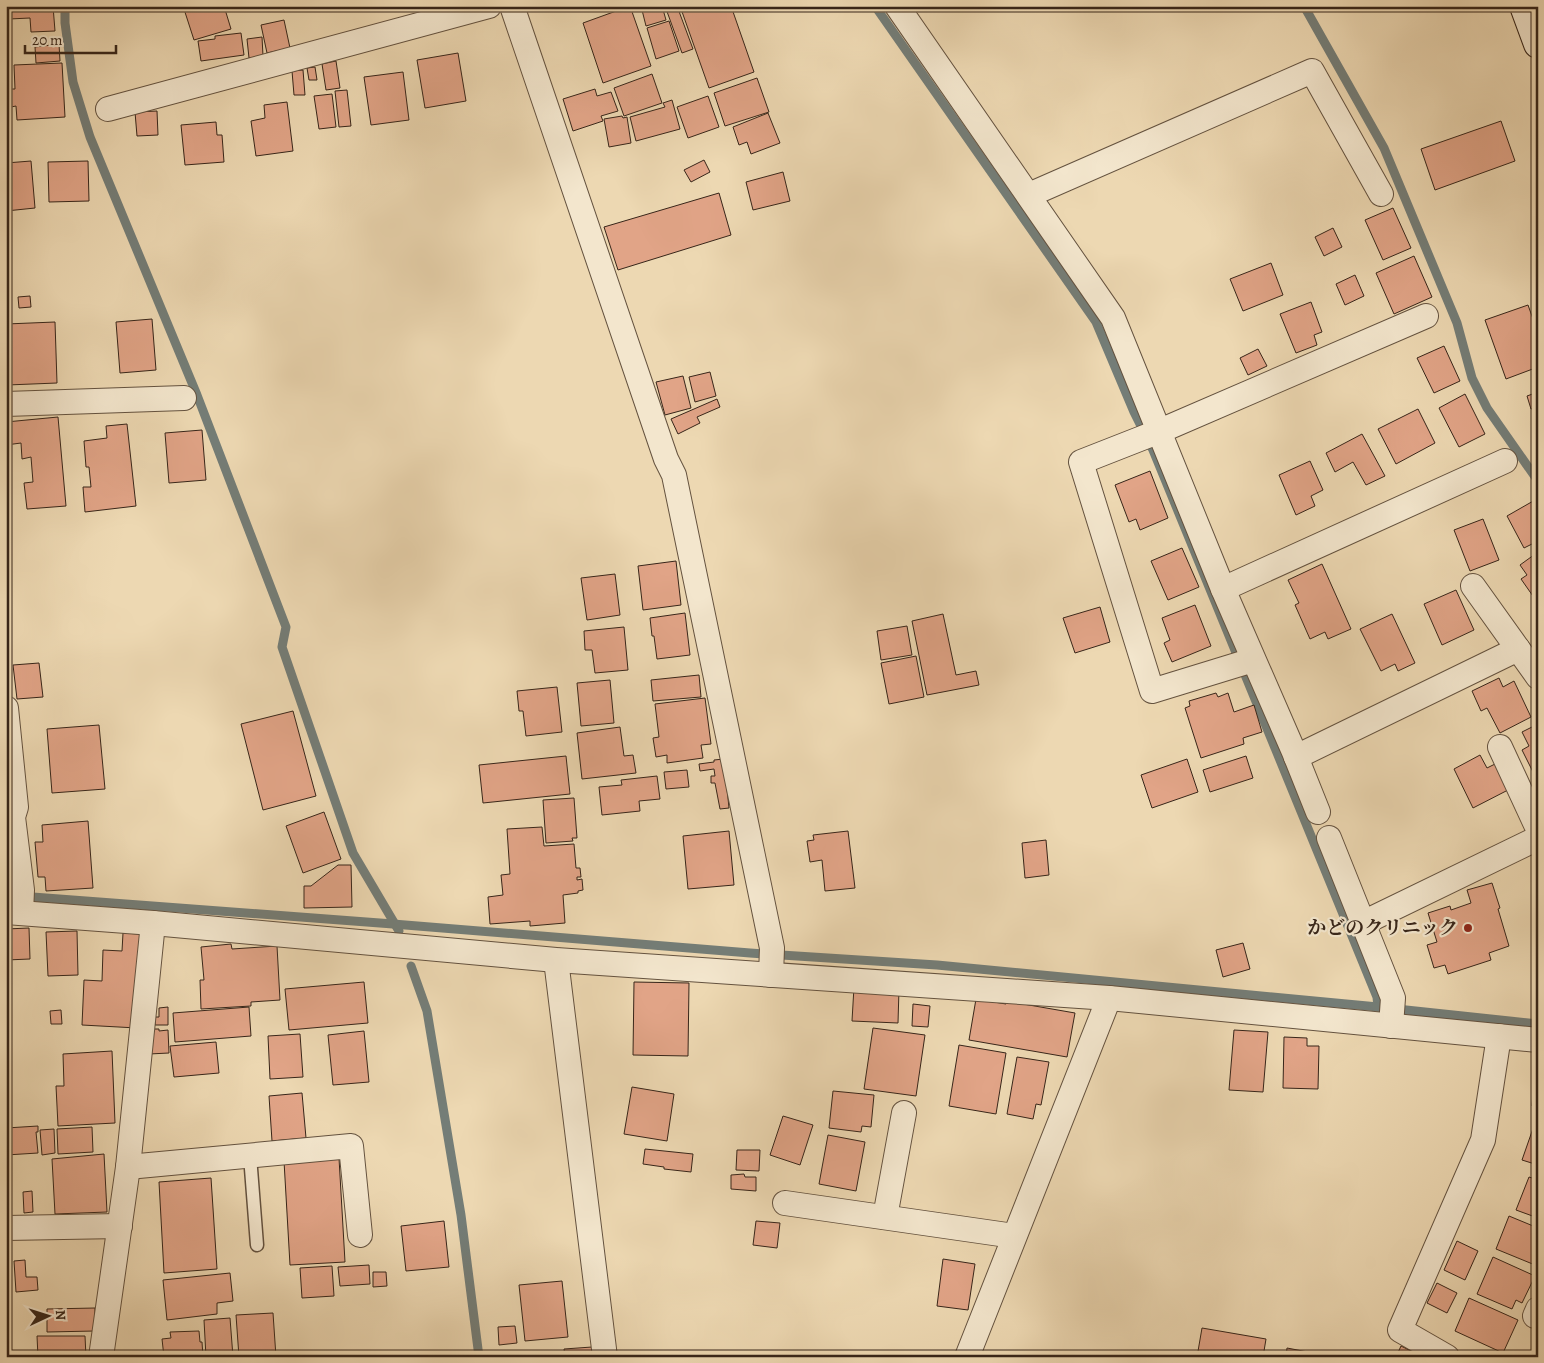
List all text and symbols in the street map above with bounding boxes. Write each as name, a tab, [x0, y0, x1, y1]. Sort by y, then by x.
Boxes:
scale bar	[25, 22, 116, 54]
text: 20 m	[32, 30, 63, 50]
place label: かどのクリニック	[1307, 915, 1458, 941]
marker: かどのクリニック	[1462, 922, 1474, 934]
north arrow	[22, 1290, 72, 1340]
text: N	[51, 1309, 70, 1321]

